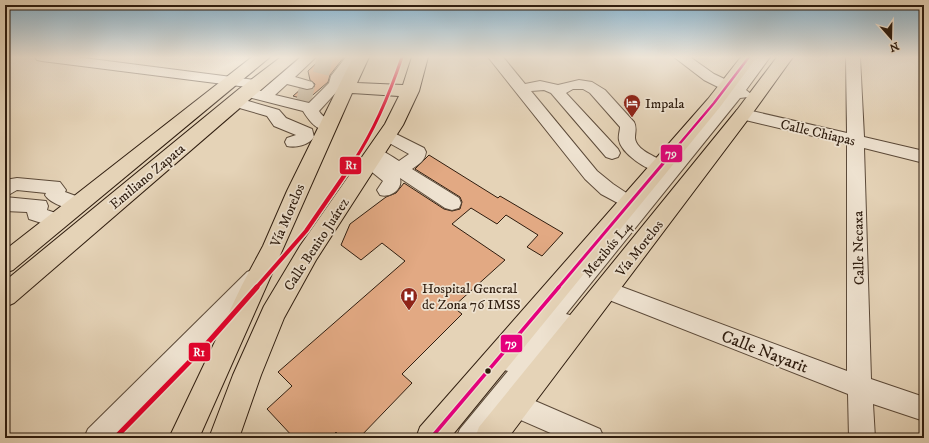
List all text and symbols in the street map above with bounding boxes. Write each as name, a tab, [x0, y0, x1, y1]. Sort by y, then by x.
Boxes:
north arrow	[871, 18, 911, 58]
text: N	[887, 38, 901, 55]
hotel icon: Impala	[622, 93, 642, 118]
place label: Impala	[645, 95, 684, 113]
street label: Calle Chiapas	[779, 116, 857, 150]
street label: Emiliano Zapata	[106, 140, 189, 214]
line badge: 79	[660, 144, 683, 163]
text: 79	[665, 147, 677, 161]
line badge: R1	[339, 156, 362, 175]
text: R1	[345, 159, 357, 173]
street label: Vía Morelos	[266, 181, 309, 251]
street label: Calle Benito Juárez	[280, 195, 354, 294]
street label: Calle Necaxa	[849, 211, 869, 285]
street label: Vía Morelos	[611, 216, 668, 281]
street label: Mexibús L4	[579, 217, 637, 281]
place label: Hospital General de Zona 76 IMSS	[422, 280, 521, 314]
hospital icon: Hospital General de Zona 76 IMSS	[399, 286, 419, 311]
street label: Calle Nayarit	[718, 325, 812, 379]
line badge: 79	[500, 334, 523, 353]
text: 79	[505, 337, 517, 351]
line badge: R1	[188, 342, 211, 362]
text: R1	[193, 346, 205, 360]
unlabelled marker	[483, 366, 493, 376]

